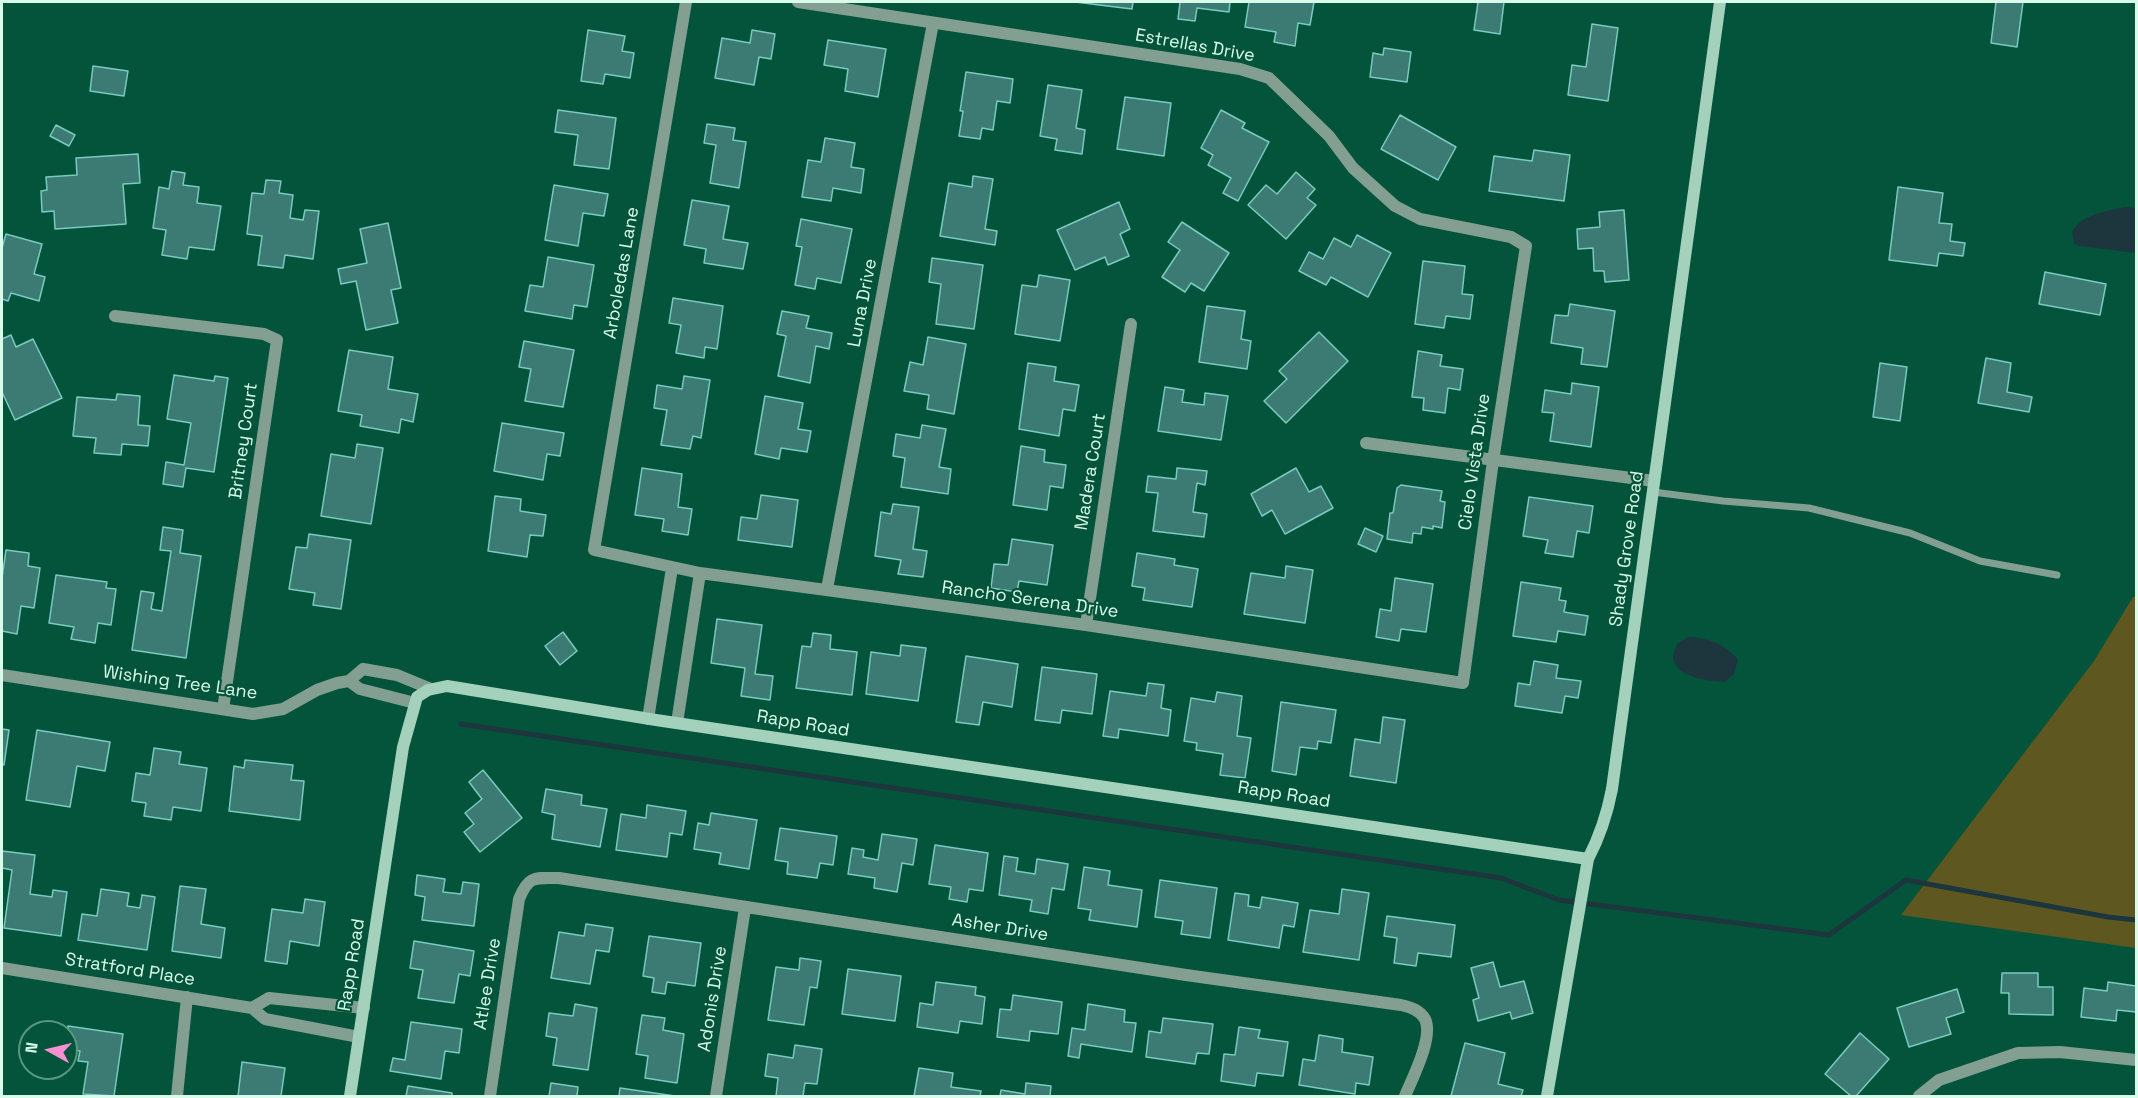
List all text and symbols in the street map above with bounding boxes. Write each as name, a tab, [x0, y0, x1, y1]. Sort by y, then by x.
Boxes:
street label: Estrellas Drive	[1133, 25, 1257, 67]
street label: Arboledas Lane	[600, 205, 644, 341]
street label: Luna Drive	[844, 257, 882, 349]
street label: Britney Court	[225, 381, 263, 501]
street label: Cielo Vista Drive	[1455, 392, 1495, 532]
street label: Madera Court	[1071, 412, 1111, 532]
street label: Shady Grove Road	[1605, 470, 1649, 628]
street label: Rancho Serena Drive	[940, 577, 1120, 623]
street label: Wishing Tree Lane	[101, 661, 259, 705]
street label: Rapp Road	[755, 706, 851, 742]
street label: Rapp Road	[1236, 777, 1332, 813]
street label: Asher Drive	[950, 910, 1050, 946]
street label: Rapp Road	[334, 917, 370, 1013]
street label: Atlee Drive	[470, 937, 506, 1031]
street label: Adonis Drive	[694, 945, 732, 1053]
street label: Stratford Place	[63, 949, 197, 991]
north arrow	[18, 1020, 78, 1080]
text: N	[21, 1041, 43, 1054]

